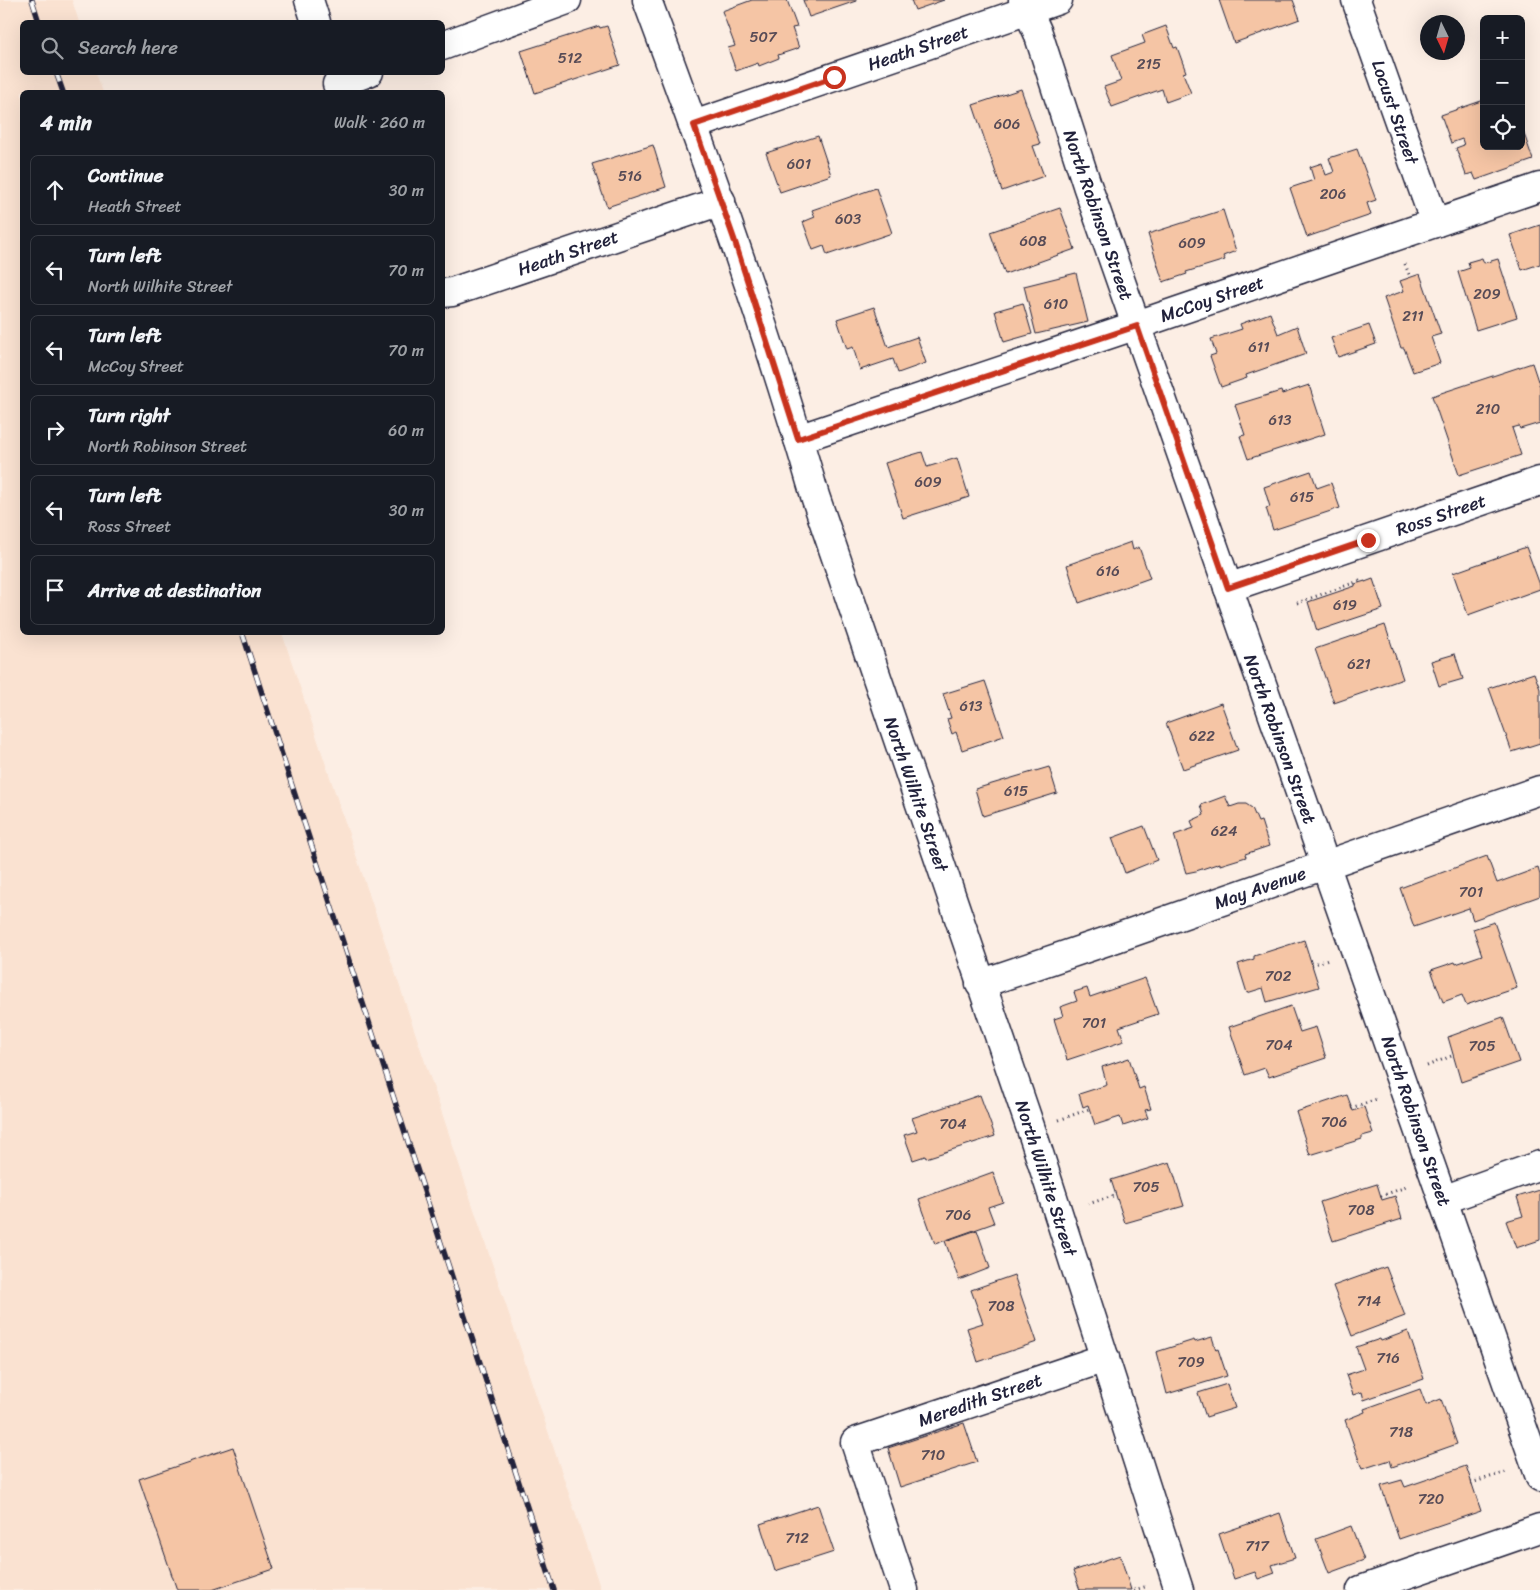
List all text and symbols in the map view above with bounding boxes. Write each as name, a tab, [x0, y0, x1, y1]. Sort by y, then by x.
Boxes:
north arrow	[1420, 15, 1465, 60]
map controls	[1480, 15, 1525, 150]
button: +	[1480, 15, 1525, 60]
street label: Heath Street	[863, 16, 973, 80]
search box	[20, 20, 445, 75]
house number: 507	[749, 24, 778, 50]
text: Search here	[78, 31, 178, 64]
icon: search	[38, 34, 66, 62]
house number: 512	[558, 45, 582, 71]
house number: 215	[1137, 51, 1161, 77]
street label: Locust Street	[1362, 55, 1428, 169]
button: −	[1480, 60, 1525, 105]
route start	[823, 66, 846, 89]
text: 4 min	[40, 104, 92, 142]
button: locate	[1480, 105, 1525, 150]
text: Walk · 260 m	[334, 108, 425, 137]
house number: 606	[994, 111, 1020, 137]
street label: North Robinson Street	[1054, 125, 1142, 305]
house number: 601	[787, 151, 811, 177]
text: Continue	[88, 159, 164, 192]
house number: 516	[618, 163, 642, 189]
icon: ahead	[41, 176, 69, 204]
text: 30 m	[389, 176, 424, 205]
house number: 206	[1320, 181, 1346, 207]
text: Heath Street	[88, 192, 182, 221]
house number: 603	[835, 206, 861, 232]
street label: Heath Street	[513, 221, 623, 285]
house number: 608	[1019, 228, 1047, 254]
house number: 609	[1178, 230, 1206, 256]
text: Turn left	[88, 239, 161, 272]
icon: left	[41, 256, 69, 284]
text: 70 m	[388, 256, 424, 285]
street label: McCoy Street	[1156, 266, 1268, 332]
text: North Wilhite Street	[88, 272, 232, 301]
house number: 209	[1473, 281, 1501, 307]
house number: 610	[1044, 291, 1068, 317]
house number: 211	[1402, 303, 1424, 329]
text: Turn left	[88, 319, 161, 352]
house number: 611	[1248, 334, 1270, 360]
icon: left	[41, 336, 69, 364]
text: 70 m	[388, 336, 424, 365]
text: McCoy Street	[88, 352, 184, 381]
house number: 210	[1476, 396, 1500, 422]
text: Turn right	[88, 399, 170, 432]
house number: 613	[1268, 407, 1292, 433]
icon: right	[41, 416, 69, 444]
text: 60 m	[388, 416, 424, 445]
text: North Robinson Street	[88, 432, 247, 461]
house number: 609	[914, 469, 942, 495]
text: Turn left	[88, 479, 161, 512]
house number: 615	[1290, 484, 1314, 510]
street label: Ross Street	[1392, 485, 1491, 545]
icon: left	[41, 496, 69, 524]
text: 30 m	[389, 496, 424, 525]
text: Ross Street	[88, 512, 171, 541]
route end	[1357, 529, 1380, 552]
house number: 616	[1096, 558, 1120, 584]
text: Arrive at destination	[88, 574, 261, 607]
icon: arrive	[41, 576, 69, 604]
house number: 619	[1333, 592, 1357, 618]
street label: North Robinson Street	[1234, 649, 1326, 829]
house number: 621	[1347, 651, 1371, 677]
house number: 613	[959, 693, 983, 719]
street label: North Wilhite Street	[874, 712, 958, 877]
house number: 622	[1189, 723, 1215, 749]
house number: 615	[1004, 778, 1028, 804]
house number: 624	[1211, 818, 1237, 844]
street label: May Avenue	[1209, 857, 1311, 919]
house number: 701	[1459, 879, 1483, 905]
house number: 702	[1265, 963, 1292, 989]
house number: 701	[1082, 1010, 1106, 1036]
street label: North Robinson Street	[1372, 1031, 1460, 1211]
house number: 704	[1265, 1032, 1293, 1058]
house number: 705	[1468, 1033, 1496, 1059]
street label: North Wilhite Street	[1006, 1096, 1087, 1261]
house number: 706	[1321, 1109, 1347, 1135]
house number: 704	[939, 1111, 967, 1137]
house number: 705	[1132, 1174, 1160, 1200]
house number: 708	[1347, 1197, 1375, 1223]
house number: 706	[945, 1202, 971, 1228]
house number: 714	[1357, 1288, 1381, 1314]
house number: 708	[987, 1293, 1015, 1319]
house number: 716	[1376, 1345, 1400, 1371]
house number: 709	[1177, 1349, 1205, 1375]
street label: Meredith Street	[914, 1364, 1046, 1436]
house number: 718	[1389, 1419, 1413, 1445]
house number: 710	[921, 1442, 945, 1468]
house number: 720	[1418, 1486, 1444, 1512]
house number: 712	[785, 1525, 809, 1551]
house number: 717	[1245, 1533, 1270, 1559]

